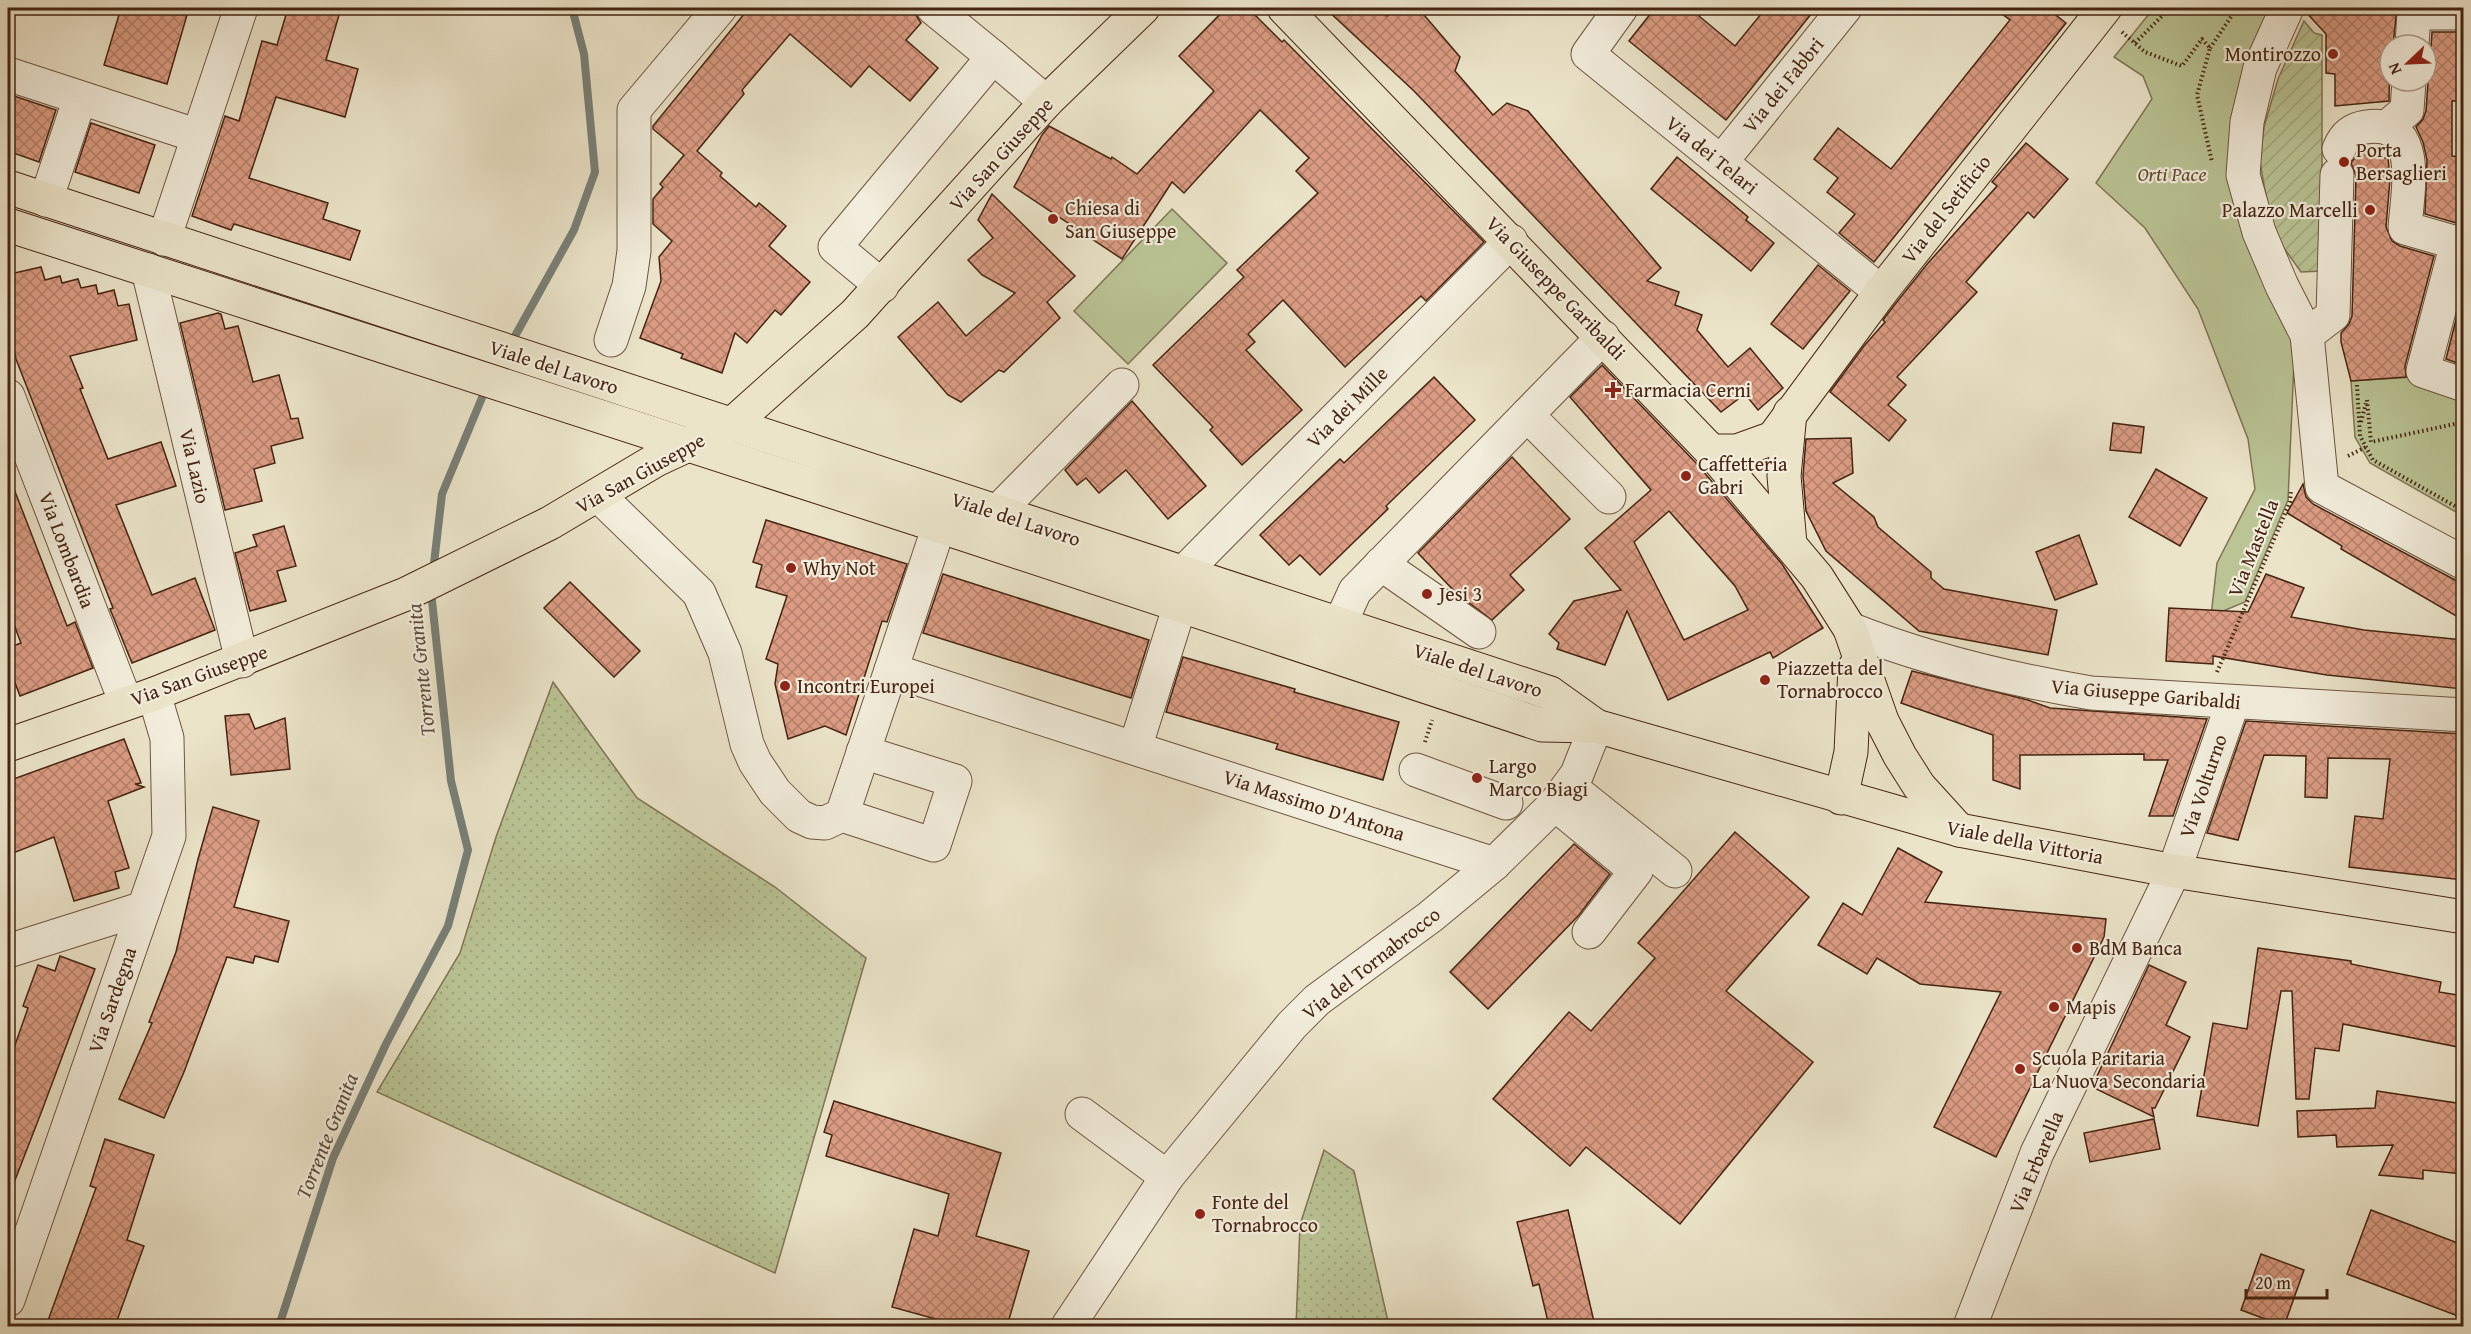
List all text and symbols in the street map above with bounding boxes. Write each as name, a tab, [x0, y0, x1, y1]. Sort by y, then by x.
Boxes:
street label: Via dei Fabbri	[1735, 30, 1831, 139]
north arrow	[2378, 33, 2438, 93]
place label: Montirozzo	[2225, 39, 2321, 68]
marker: Montirozzo	[2326, 47, 2340, 61]
text: N	[2381, 59, 2407, 78]
street label: Via San Giuseppe	[942, 90, 1060, 217]
street label: Via dei Telari	[1660, 108, 1765, 201]
place label: Porta Bersaglieri	[2356, 135, 2447, 187]
street label: Via del Setificio	[1894, 148, 1997, 269]
marker: Porta Bersaglieri	[2337, 155, 2351, 169]
park label: Orti Pace	[2137, 159, 2207, 188]
place label: Chiesa di San Giuseppe	[1065, 193, 1176, 245]
place label: Palazzo Marcelli	[2222, 195, 2358, 224]
marker: Palazzo Marcelli	[2363, 203, 2377, 217]
street label: Via Giuseppe Garibaldi	[1480, 209, 1633, 366]
marker: Chiesa di San Giuseppe	[1046, 212, 1060, 226]
street label: Viale del Lavoro	[486, 332, 623, 401]
street label: Via dei Mille	[1299, 359, 1394, 454]
place label: Farmacia Cerni	[1625, 375, 1752, 404]
marker: Farmacia Cerni	[1606, 383, 1620, 397]
street label: Via Lazio	[173, 425, 218, 506]
street label: Via San Giuseppe	[570, 425, 710, 520]
place label: Caffetteria Gabri	[1698, 449, 1788, 501]
marker: Caffetteria Gabri	[1679, 469, 1693, 483]
street label: Viale del Lavoro	[948, 484, 1085, 553]
street label: Via Lombardia	[32, 487, 103, 613]
street label: Via Mastella	[2220, 494, 2286, 601]
place label: Why Not	[803, 553, 876, 582]
marker: Why Not	[784, 561, 798, 575]
place label: Jesi 3	[1436, 579, 1482, 608]
marker: Jesi 3	[1420, 587, 1434, 601]
water label: Torrente Granita	[398, 602, 443, 738]
street label: Viale del Lavoro	[1410, 635, 1547, 704]
street label: Via San Giuseppe	[126, 636, 271, 713]
place label: Piazzetta del Tornabrocco	[1777, 653, 1884, 705]
place label: Incontri Europei	[797, 671, 935, 700]
street label: Via Giuseppe Garibaldi	[2050, 671, 2242, 716]
marker: Piazzetta del Tornabrocco	[1758, 673, 1772, 687]
marker: Incontri Europei	[778, 679, 792, 693]
street label: Via Volturno	[2171, 730, 2234, 842]
place label: Largo Marco Biagi	[1489, 751, 1589, 803]
street label: Via Massimo D'Antona	[1220, 761, 1409, 848]
marker: Largo Marco Biagi	[1470, 771, 1484, 785]
street label: Viale della Vittoria	[1944, 812, 2106, 871]
street label: Via del Tornabrocco	[1295, 899, 1446, 1026]
place label: BdM Banca	[2089, 933, 2183, 962]
marker: BdM Banca	[2070, 941, 2084, 955]
street label: Via Sardegna	[80, 942, 143, 1057]
place label: Mapis	[2066, 992, 2116, 1021]
marker: Mapis	[2047, 1000, 2061, 1014]
place label: Scuola Paritaria La Nuova Secondaria	[2032, 1043, 2206, 1095]
marker: Scuola Paritaria La Nuova Secondaria	[2013, 1062, 2027, 1076]
water label: Torrente Granita	[287, 1068, 366, 1203]
street label: Via Erbarella	[2001, 1106, 2070, 1218]
place label: Fonte del Tornabrocco	[1212, 1187, 1318, 1239]
marker: Fonte del Tornabrocco	[1193, 1207, 1207, 1221]
scale bar	[2246, 1262, 2327, 1300]
text: 20 m	[2255, 1269, 2291, 1296]

